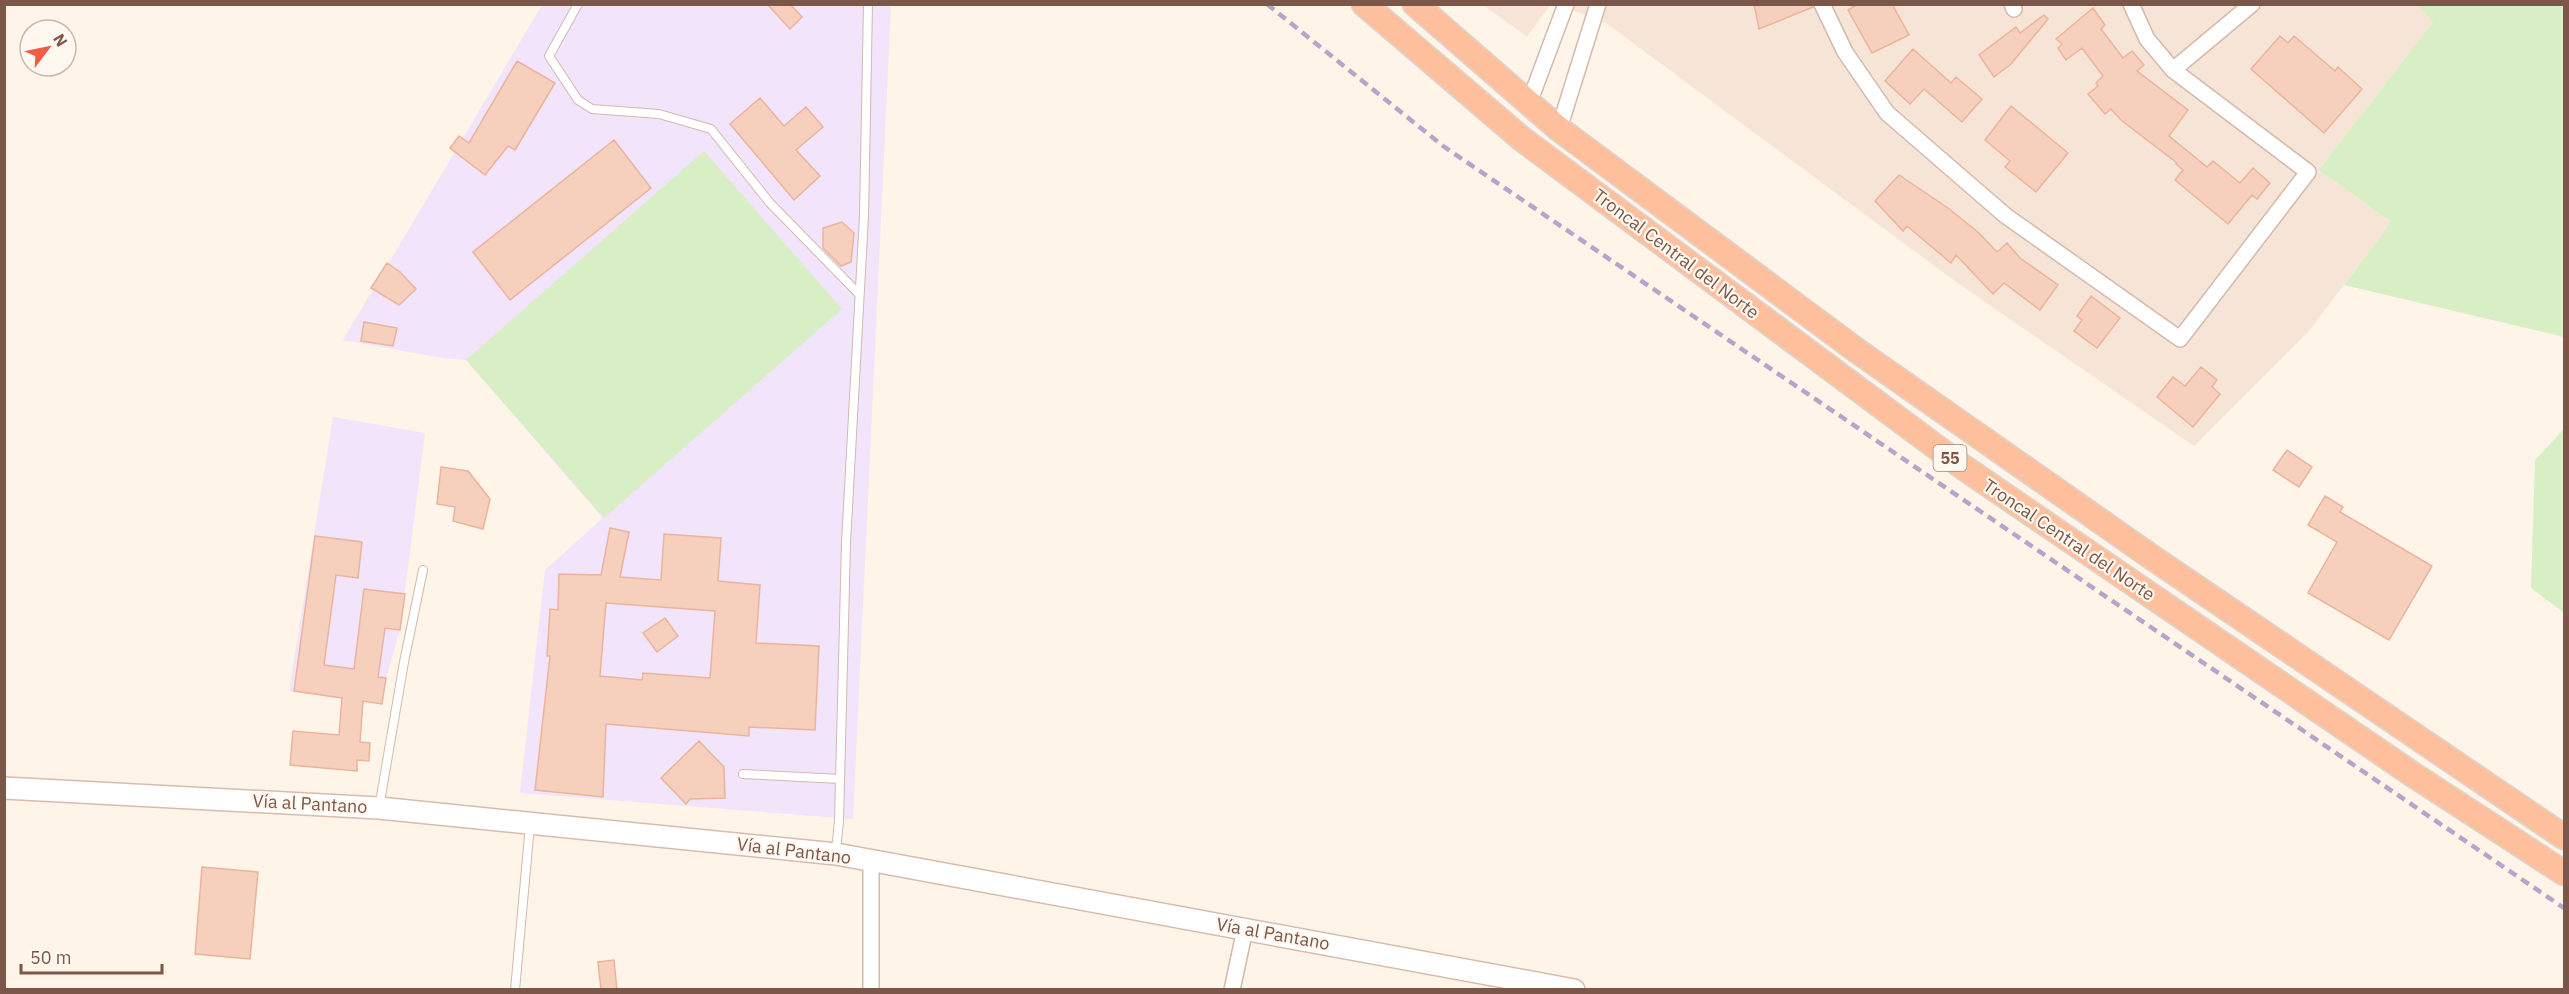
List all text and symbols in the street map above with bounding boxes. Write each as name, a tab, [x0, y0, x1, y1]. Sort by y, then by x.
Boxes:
north arrow	[18, 18, 78, 78]
text: N	[49, 30, 72, 50]
street label: Troncal Central del Norte	[1589, 184, 1764, 324]
road number: 55	[1934, 445, 1966, 471]
street label: Troncal Central del Norte	[1979, 474, 2160, 606]
street label: Vía al Pantano	[252, 789, 368, 818]
street label: Vía al Pantano	[736, 832, 852, 869]
street label: Vía al Pantano	[1215, 912, 1332, 955]
scale bar	[21, 937, 162, 975]
text: 50 m	[30, 946, 72, 969]

